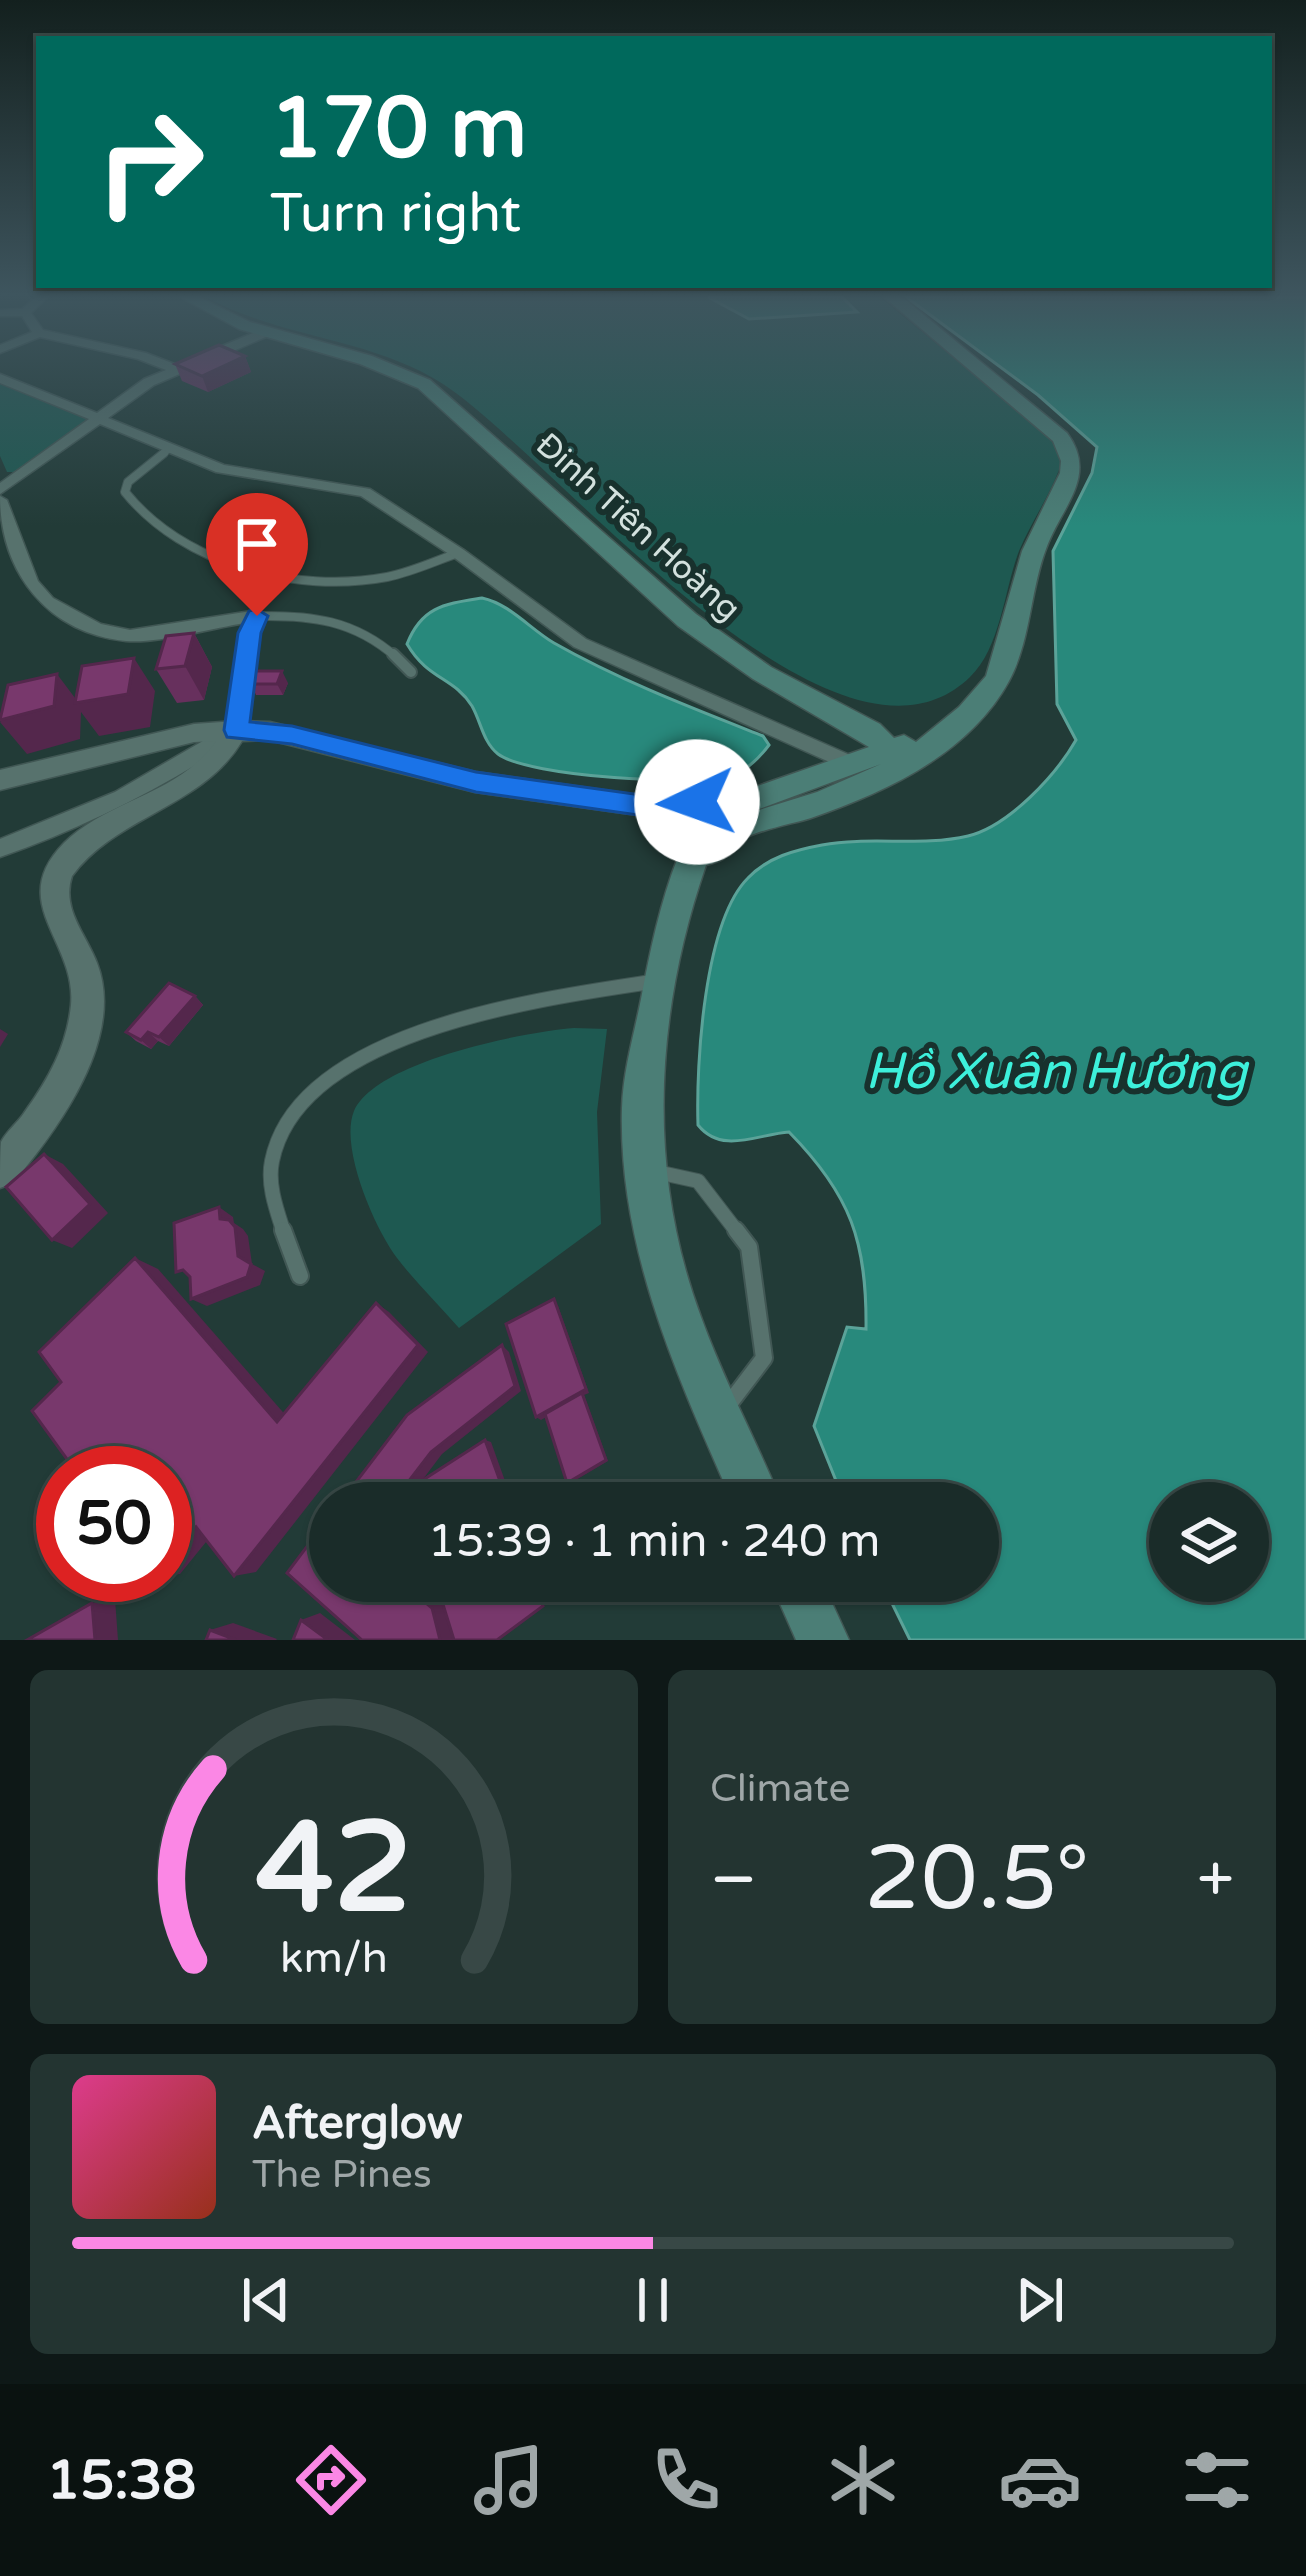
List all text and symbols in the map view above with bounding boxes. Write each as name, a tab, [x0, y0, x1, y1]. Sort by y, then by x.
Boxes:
text: 170 m	[270, 79, 527, 180]
icon: right	[72, 84, 228, 240]
text: Turn right	[270, 181, 521, 246]
street label: Đinh Tiên Hoàng	[528, 425, 748, 629]
pin	[206, 493, 308, 616]
icon: arrive	[224, 511, 290, 577]
position arrow	[634, 739, 760, 865]
water label: Hồ Xuân Hương	[865, 1041, 1250, 1103]
speed limit sign: 50	[36, 1446, 192, 1602]
map controls	[1149, 1482, 1269, 1602]
button: layers	[1149, 1482, 1269, 1602]
text: 15:39 · 1 min · 240 m	[428, 1515, 880, 1569]
text: Climate	[710, 1765, 850, 1812]
text: 42	[256, 1794, 412, 1945]
text: 20.5°	[864, 1825, 1090, 1934]
text: −	[710, 1840, 757, 1920]
text: +	[1197, 1840, 1234, 1920]
text: km/h	[280, 1933, 388, 1984]
text: Afterglow	[252, 2097, 463, 2151]
text: The Pines	[252, 2151, 432, 2198]
icon: previous	[233, 2267, 299, 2333]
icon: pause	[620, 2267, 686, 2333]
icon: next	[1007, 2267, 1073, 2333]
icon: directions	[289, 2438, 373, 2522]
icon: music	[467, 2438, 551, 2522]
icon: phone	[644, 2438, 728, 2522]
icon: climate	[821, 2438, 905, 2522]
icon: car	[998, 2438, 1082, 2522]
icon: filters	[1175, 2438, 1259, 2522]
text: 15:38	[47, 2448, 196, 2513]

